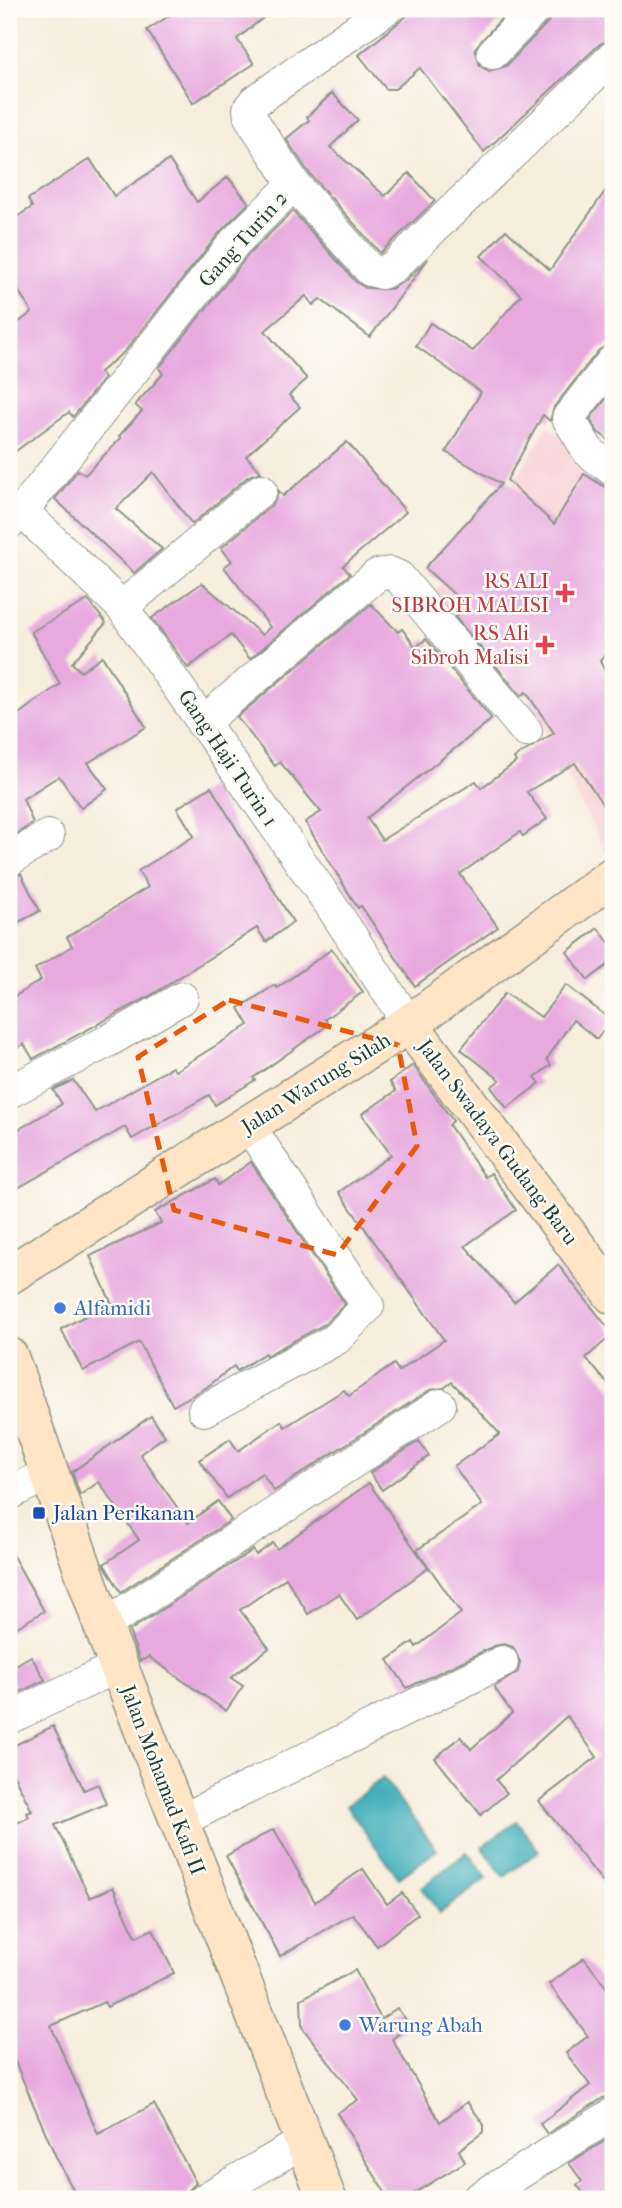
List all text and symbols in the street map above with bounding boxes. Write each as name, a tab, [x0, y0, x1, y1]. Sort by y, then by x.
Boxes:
street label: Gang Turin 2	[194, 186, 292, 292]
place label: RS ALI SIBROH MALISI	[392, 569, 549, 617]
marker: RS ALI SIBROH MALISI	[555, 583, 575, 603]
place label: RS Ali Sibroh Malisi	[411, 621, 529, 669]
marker: RS Ali Sibroh Malisi	[535, 635, 555, 655]
street label: Gang Haji Turin 1	[173, 685, 283, 831]
street label: Jalan Warung Silah	[235, 1027, 395, 1140]
street label: Jalan Swadaya Gudang Baru	[412, 1033, 583, 1249]
place label: Alfamidi	[73, 1296, 151, 1320]
marker: Alfamidi	[52, 1300, 68, 1316]
place label: Jalan Perikanan	[51, 1501, 195, 1525]
marker: Jalan Perikanan	[31, 1505, 47, 1521]
street label: Jalan Mohamad Kafi II	[115, 1680, 210, 1878]
place label: Warung Abah	[358, 2013, 483, 2037]
marker: Warung Abah	[337, 2017, 353, 2033]

